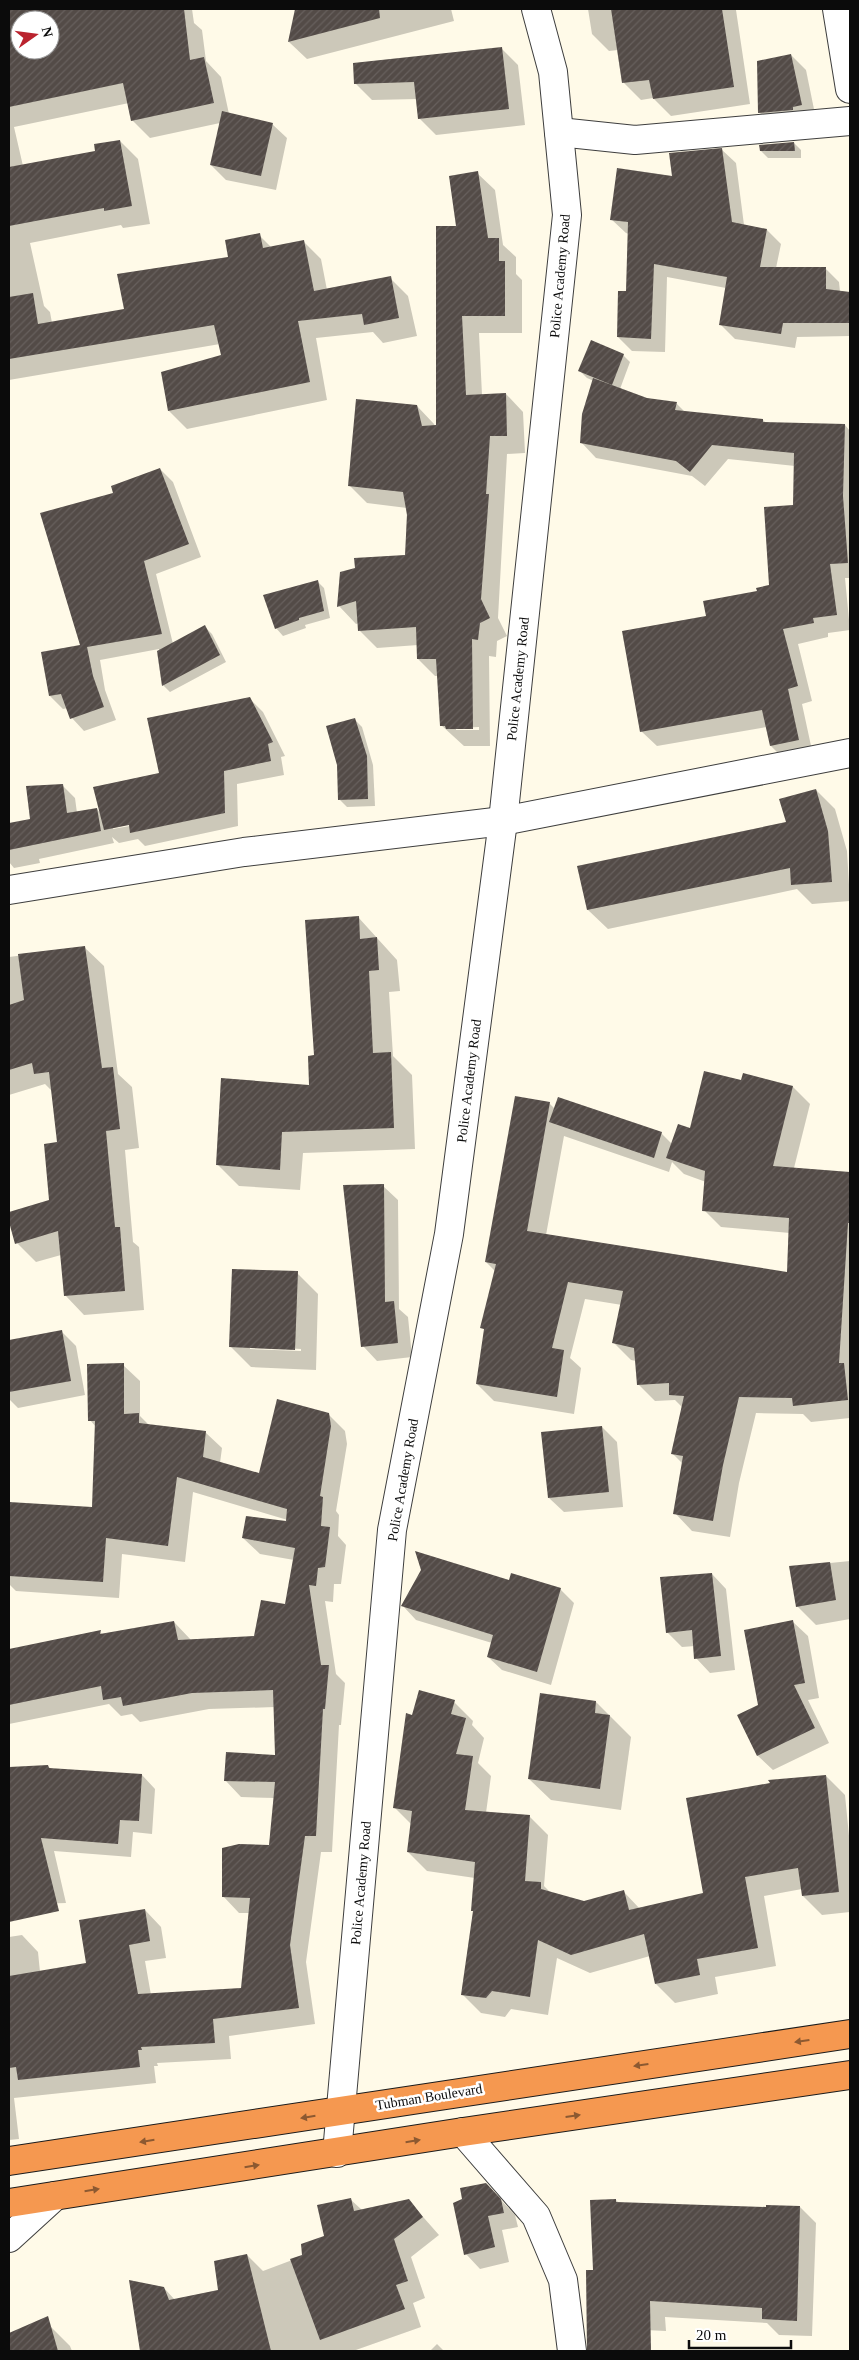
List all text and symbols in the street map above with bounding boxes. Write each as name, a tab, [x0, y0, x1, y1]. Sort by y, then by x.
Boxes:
north arrow	[10, 10, 60, 60]
text: N	[39, 25, 56, 39]
street label: Police Academy Road	[547, 213, 573, 339]
street label: Police Academy Road	[504, 616, 532, 742]
street label: Police Academy Road	[454, 1018, 484, 1144]
street label: Police Academy Road	[385, 1417, 421, 1543]
street label: Police Academy Road	[348, 1820, 374, 1946]
one-way arrow	[794, 2037, 810, 2045]
one-way arrow	[633, 2061, 649, 2069]
street label: Tubman Boulevard	[374, 2081, 484, 2113]
one-way arrow	[566, 2112, 582, 2120]
one-way arrow	[299, 2113, 315, 2121]
one-way arrow	[405, 2136, 421, 2144]
one-way arrow	[139, 2137, 155, 2145]
one-way arrow	[245, 2162, 261, 2170]
one-way arrow	[84, 2186, 100, 2194]
scale bar	[689, 2318, 792, 2350]
text: 20 m	[696, 2327, 727, 2343]

